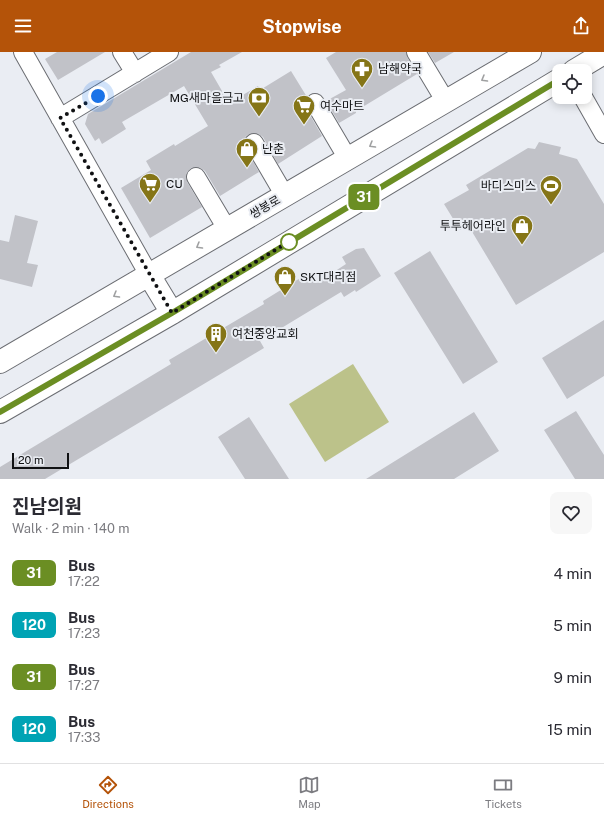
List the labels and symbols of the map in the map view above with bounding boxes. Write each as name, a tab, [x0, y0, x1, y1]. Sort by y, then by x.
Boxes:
pharmacy icon: 남해약국	[349, 56, 375, 89]
place label: 남해약국	[378, 62, 422, 76]
one-way arrow	[481, 74, 488, 81]
bank icon: MG새마을금고	[246, 85, 272, 118]
your location	[88, 86, 108, 106]
place label: MG새마을금고	[169, 91, 244, 105]
supermarket icon: 여수마트	[291, 93, 317, 126]
place label: 여수마트	[320, 99, 364, 113]
shop icon: 난춘	[234, 136, 260, 169]
one-way arrow	[369, 140, 376, 147]
place label: 난춘	[262, 142, 284, 156]
supermarket icon: CU	[137, 171, 163, 204]
sports icon: 바디스미스	[538, 173, 564, 206]
place label: CU	[166, 177, 183, 191]
place label: 바디스미스	[481, 179, 536, 193]
line badge: 31	[346, 184, 382, 210]
street label: 쌍봉로	[247, 193, 283, 221]
shop icon: 투투헤어라인	[509, 213, 535, 246]
place label: 투투헤어라인	[440, 219, 506, 233]
unlabelled marker	[280, 233, 298, 251]
one-way arrow	[196, 241, 203, 248]
shop icon: SKT대리점	[272, 264, 298, 297]
place label: SKT대리점	[300, 270, 356, 284]
one-way arrow	[113, 290, 120, 297]
building icon: 여천중앙교회	[203, 321, 229, 354]
place label: 여천중앙교회	[232, 327, 298, 341]
scale bar	[12, 451, 69, 470]

